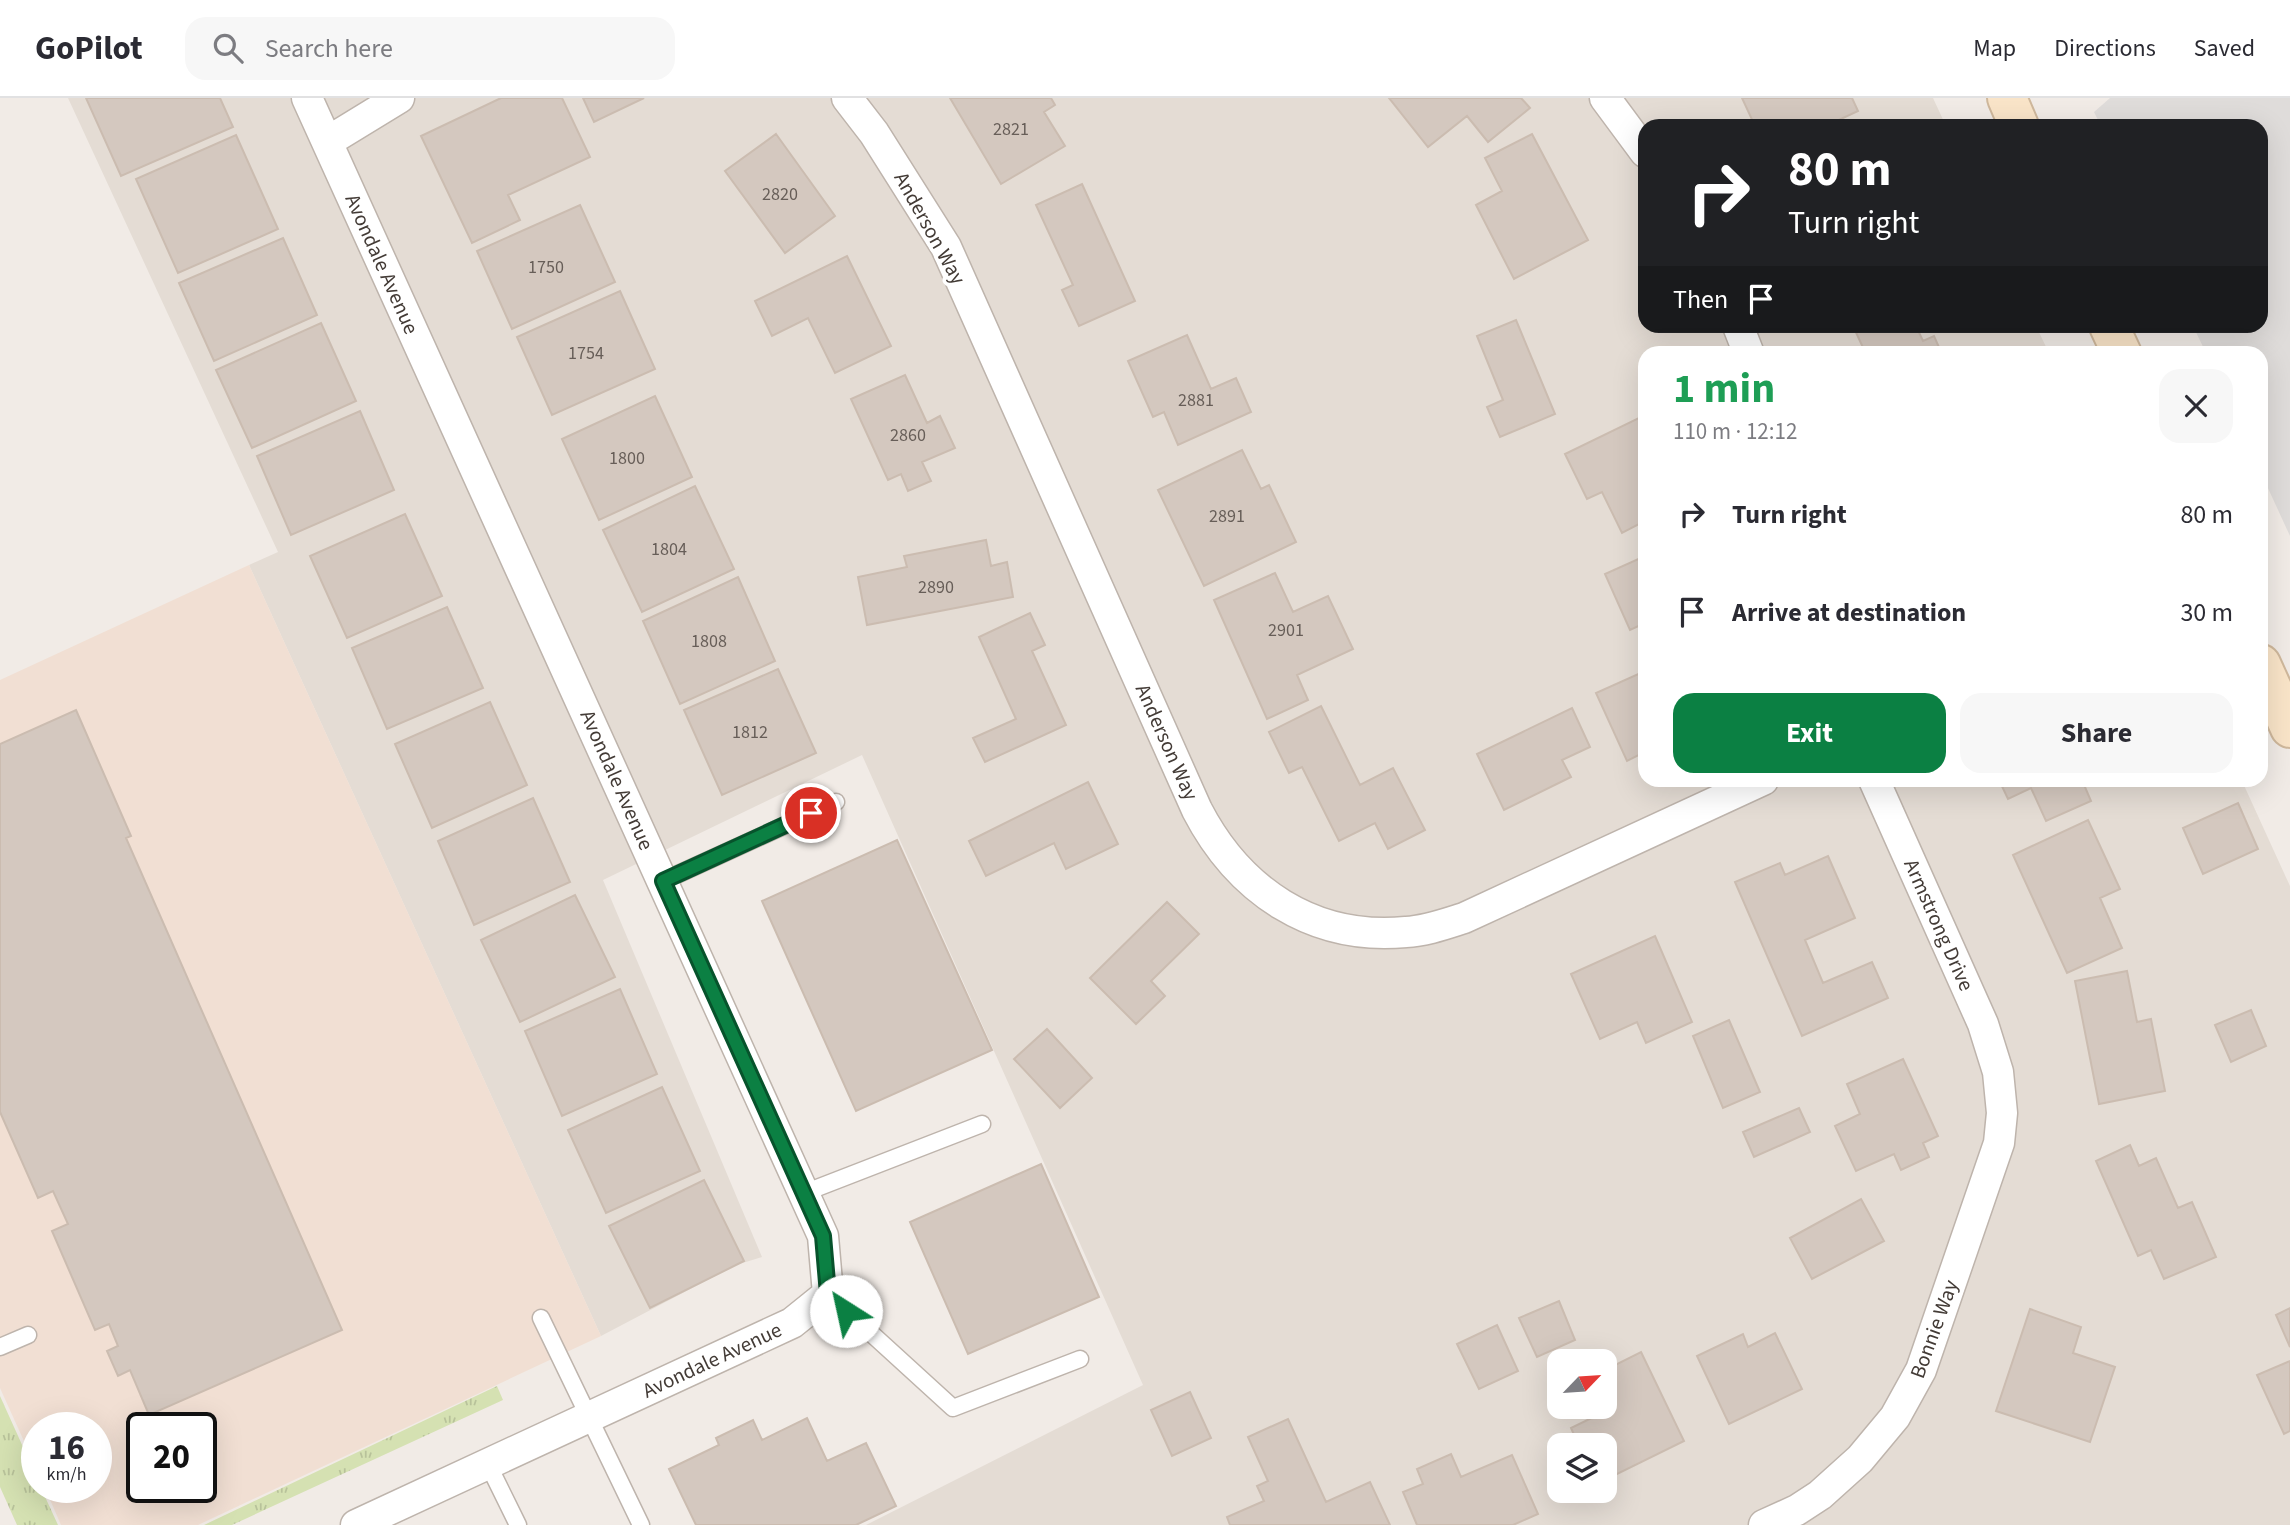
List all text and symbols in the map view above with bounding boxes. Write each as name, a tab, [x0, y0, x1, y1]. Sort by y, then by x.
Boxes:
search box	[185, 17, 675, 80]
text: GoPilot	[35, 25, 143, 72]
icon: search	[209, 29, 247, 67]
text: Search here	[265, 30, 393, 67]
text: Map	[1973, 31, 2016, 66]
text: Directions	[2054, 31, 2156, 66]
text: Saved	[2194, 31, 2255, 66]
house number: 2821	[993, 117, 1029, 142]
text: 80 m	[1788, 135, 1892, 205]
icon: right	[1673, 147, 1764, 238]
street label: Anderson Way	[887, 166, 973, 290]
house number: 2820	[762, 182, 798, 207]
street label: Avondale Avenue	[338, 189, 426, 339]
text: Turn right	[1788, 200, 1919, 246]
house number: 1750	[528, 255, 564, 280]
icon: arrive	[1742, 280, 1780, 318]
text: Then	[1673, 281, 1728, 318]
house number: 1754	[568, 341, 604, 366]
text: 1 min	[1673, 359, 1775, 419]
button: close	[2159, 369, 2233, 443]
house number: 2881	[1178, 388, 1214, 413]
text: 110 m · 12:12	[1673, 415, 1797, 448]
house number: 2860	[890, 423, 926, 448]
house number: 1800	[609, 446, 645, 471]
icon: right	[1673, 495, 1711, 533]
text: Turn right	[1732, 496, 1847, 533]
text: 80 m	[2180, 496, 2233, 533]
house number: 2891	[1209, 504, 1245, 529]
house number: 1804	[651, 537, 687, 562]
house number: 2890	[918, 575, 954, 600]
icon: arrive	[1673, 593, 1711, 631]
text: Arrive at destination	[1732, 594, 1966, 631]
text: 30 m	[2180, 594, 2233, 631]
house number: 2901	[1268, 618, 1304, 643]
house number: 1808	[691, 629, 727, 654]
street label: Anderson Way	[1128, 679, 1206, 805]
button: Exit	[1673, 693, 1946, 773]
button: Share	[1960, 693, 2233, 773]
street label: Avondale Avenue	[573, 705, 661, 855]
house number: 1812	[732, 720, 768, 745]
pin	[781, 783, 841, 843]
icon: arrive	[792, 794, 830, 832]
street label: Armstrong Drive	[1896, 854, 1982, 996]
position arrow	[809, 1274, 883, 1348]
street label: Bonnie Way	[1902, 1275, 1966, 1383]
street label: Avondale Avenue	[637, 1315, 787, 1405]
north arrow	[1547, 1349, 1617, 1419]
map controls	[1547, 1349, 1617, 1503]
speed limit sign: 20	[126, 1412, 217, 1503]
text: 16	[48, 1423, 85, 1473]
button: layers	[1547, 1433, 1617, 1503]
text: km/h	[47, 1462, 86, 1487]

